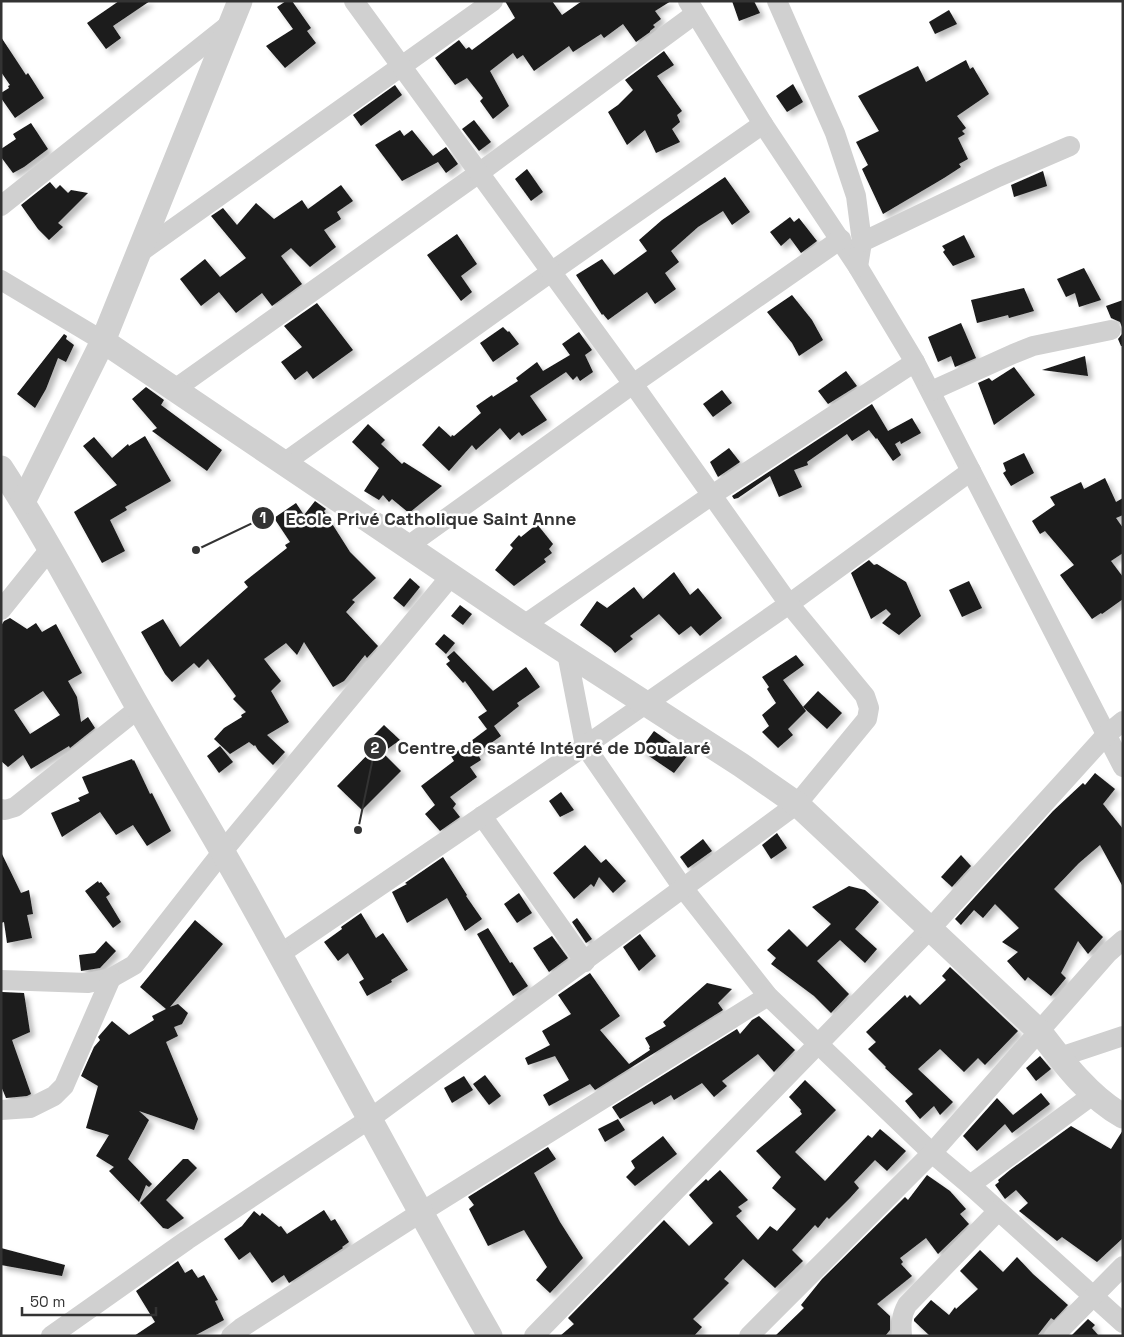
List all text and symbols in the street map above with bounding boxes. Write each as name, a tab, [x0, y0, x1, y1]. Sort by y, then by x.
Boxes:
callout: Ecole Privé Catholique Saint Anne	[250, 502, 587, 535]
text: Ecole Privé Catholique Saint Anne	[286, 507, 576, 530]
text: 1	[260, 508, 266, 527]
callout: Centre de santé Intégré de Doualaré	[363, 732, 721, 765]
text: Centre de santé Intégré de Doualaré	[397, 736, 711, 759]
text: 2	[371, 738, 380, 757]
scale bar	[22, 1284, 156, 1316]
text: 50 m	[30, 1292, 65, 1311]

